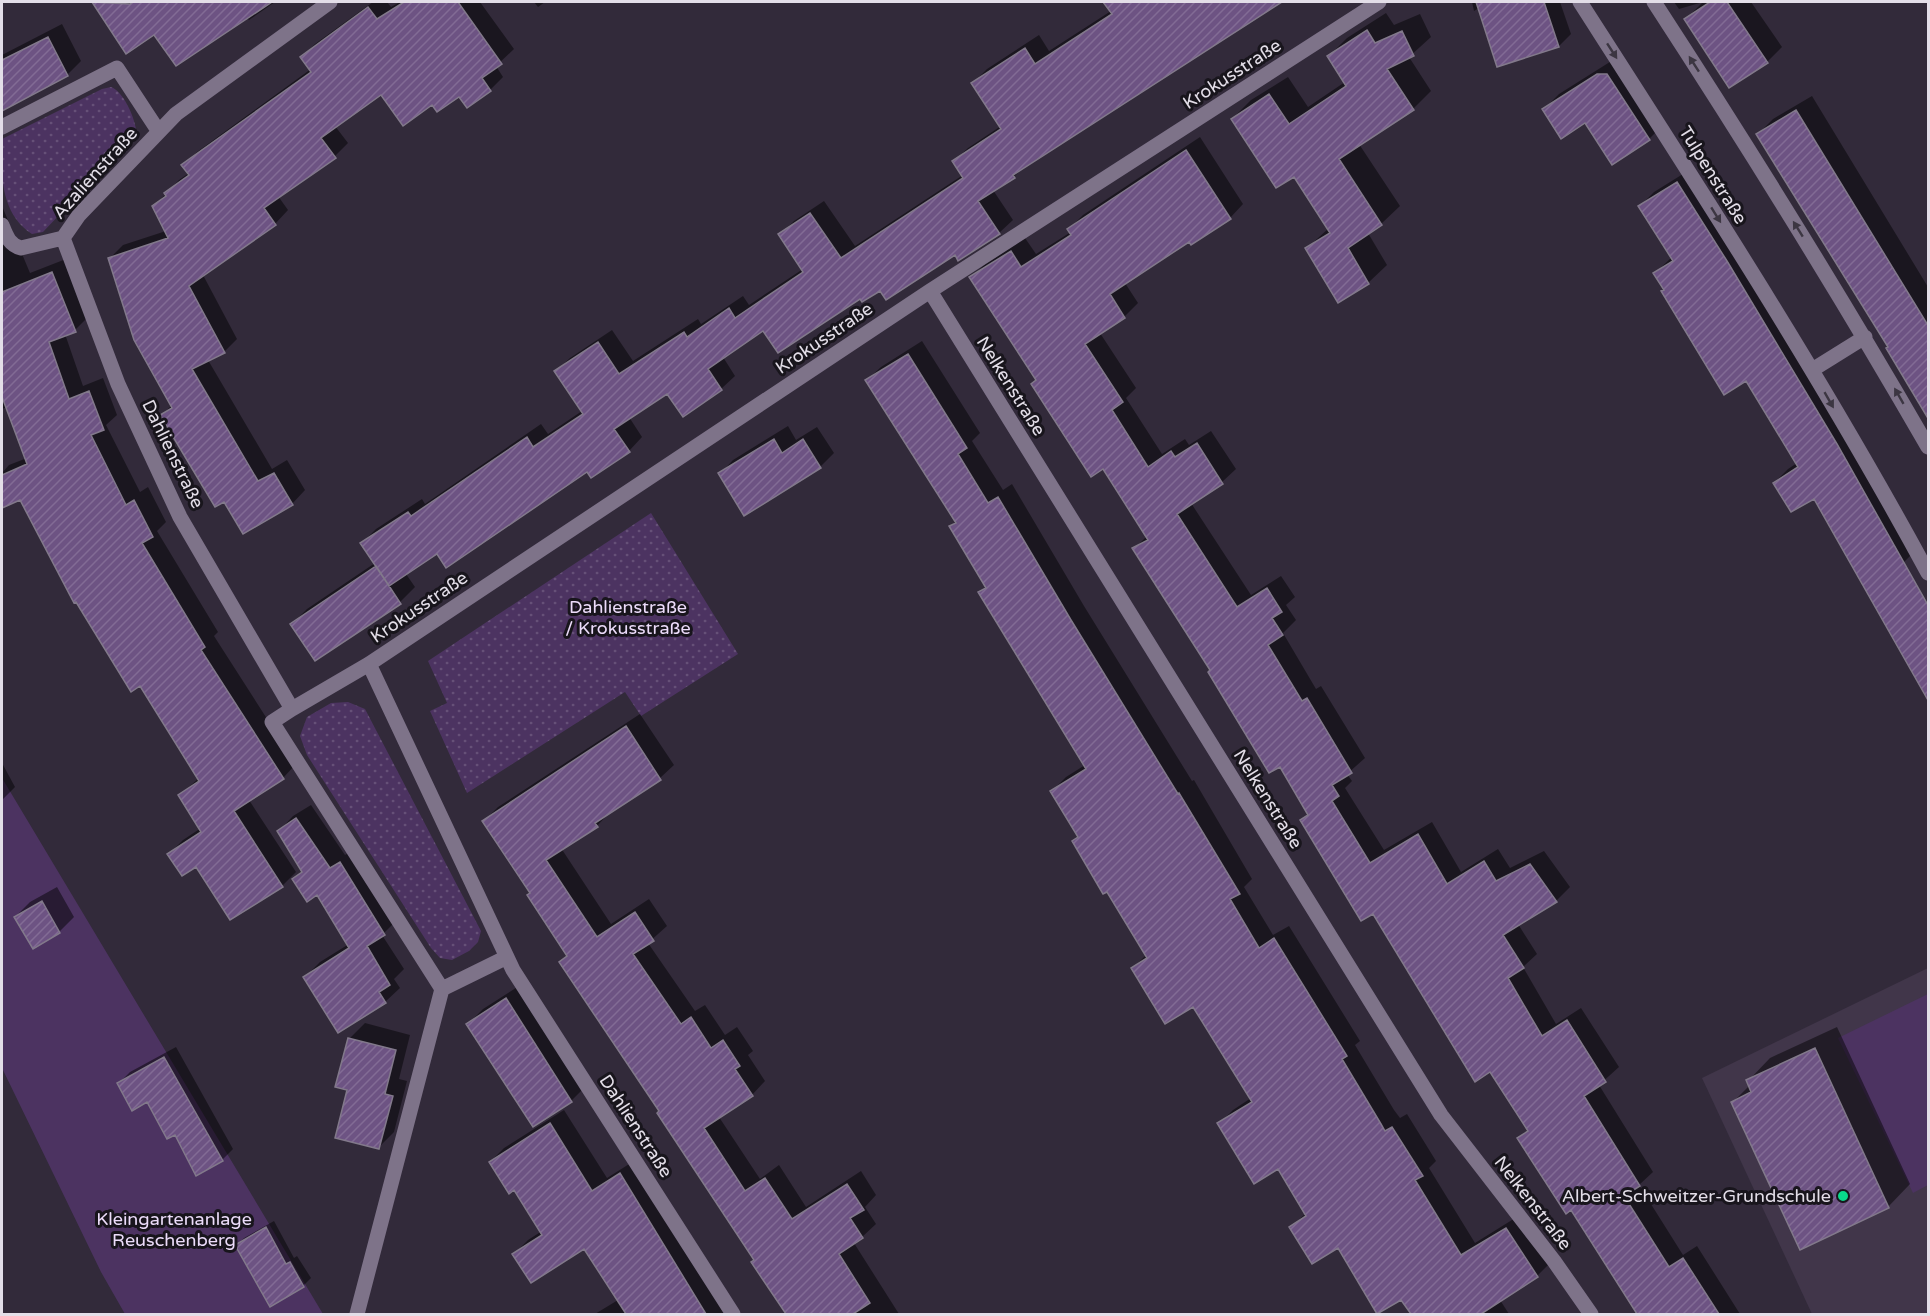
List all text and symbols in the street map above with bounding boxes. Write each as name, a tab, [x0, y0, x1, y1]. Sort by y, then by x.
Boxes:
street label: Krokusstraße	[1179, 34, 1285, 114]
one-way arrow	[1606, 43, 1617, 59]
one-way arrow	[1689, 56, 1700, 72]
street label: Azalienstraße	[48, 122, 142, 224]
street label: Tulpenstraße	[1674, 122, 1752, 228]
one-way arrow	[1711, 207, 1722, 223]
one-way arrow	[1793, 221, 1804, 237]
street label: Krokusstraße	[771, 297, 877, 379]
street label: Nelkenstraße	[972, 332, 1050, 440]
one-way arrow	[1894, 387, 1904, 404]
one-way arrow	[1824, 392, 1834, 409]
street label: Dahlienstraße	[137, 396, 209, 512]
street label: Krokusstraße	[366, 566, 472, 648]
park label: Dahlienstraße / Krokusstraße	[565, 596, 691, 639]
street label: Nelkenstraße	[1229, 745, 1307, 853]
street label: Dahlienstraße	[595, 1070, 677, 1182]
street label: Nelkenstraße	[1489, 1152, 1577, 1254]
place label: Albert-Schweitzer-Grundschule	[1562, 1185, 1831, 1207]
marker: Albert-Schweitzer-Grundschule	[1836, 1189, 1850, 1203]
park label: Kleingartenanlage Reuschenberg	[96, 1208, 252, 1251]

